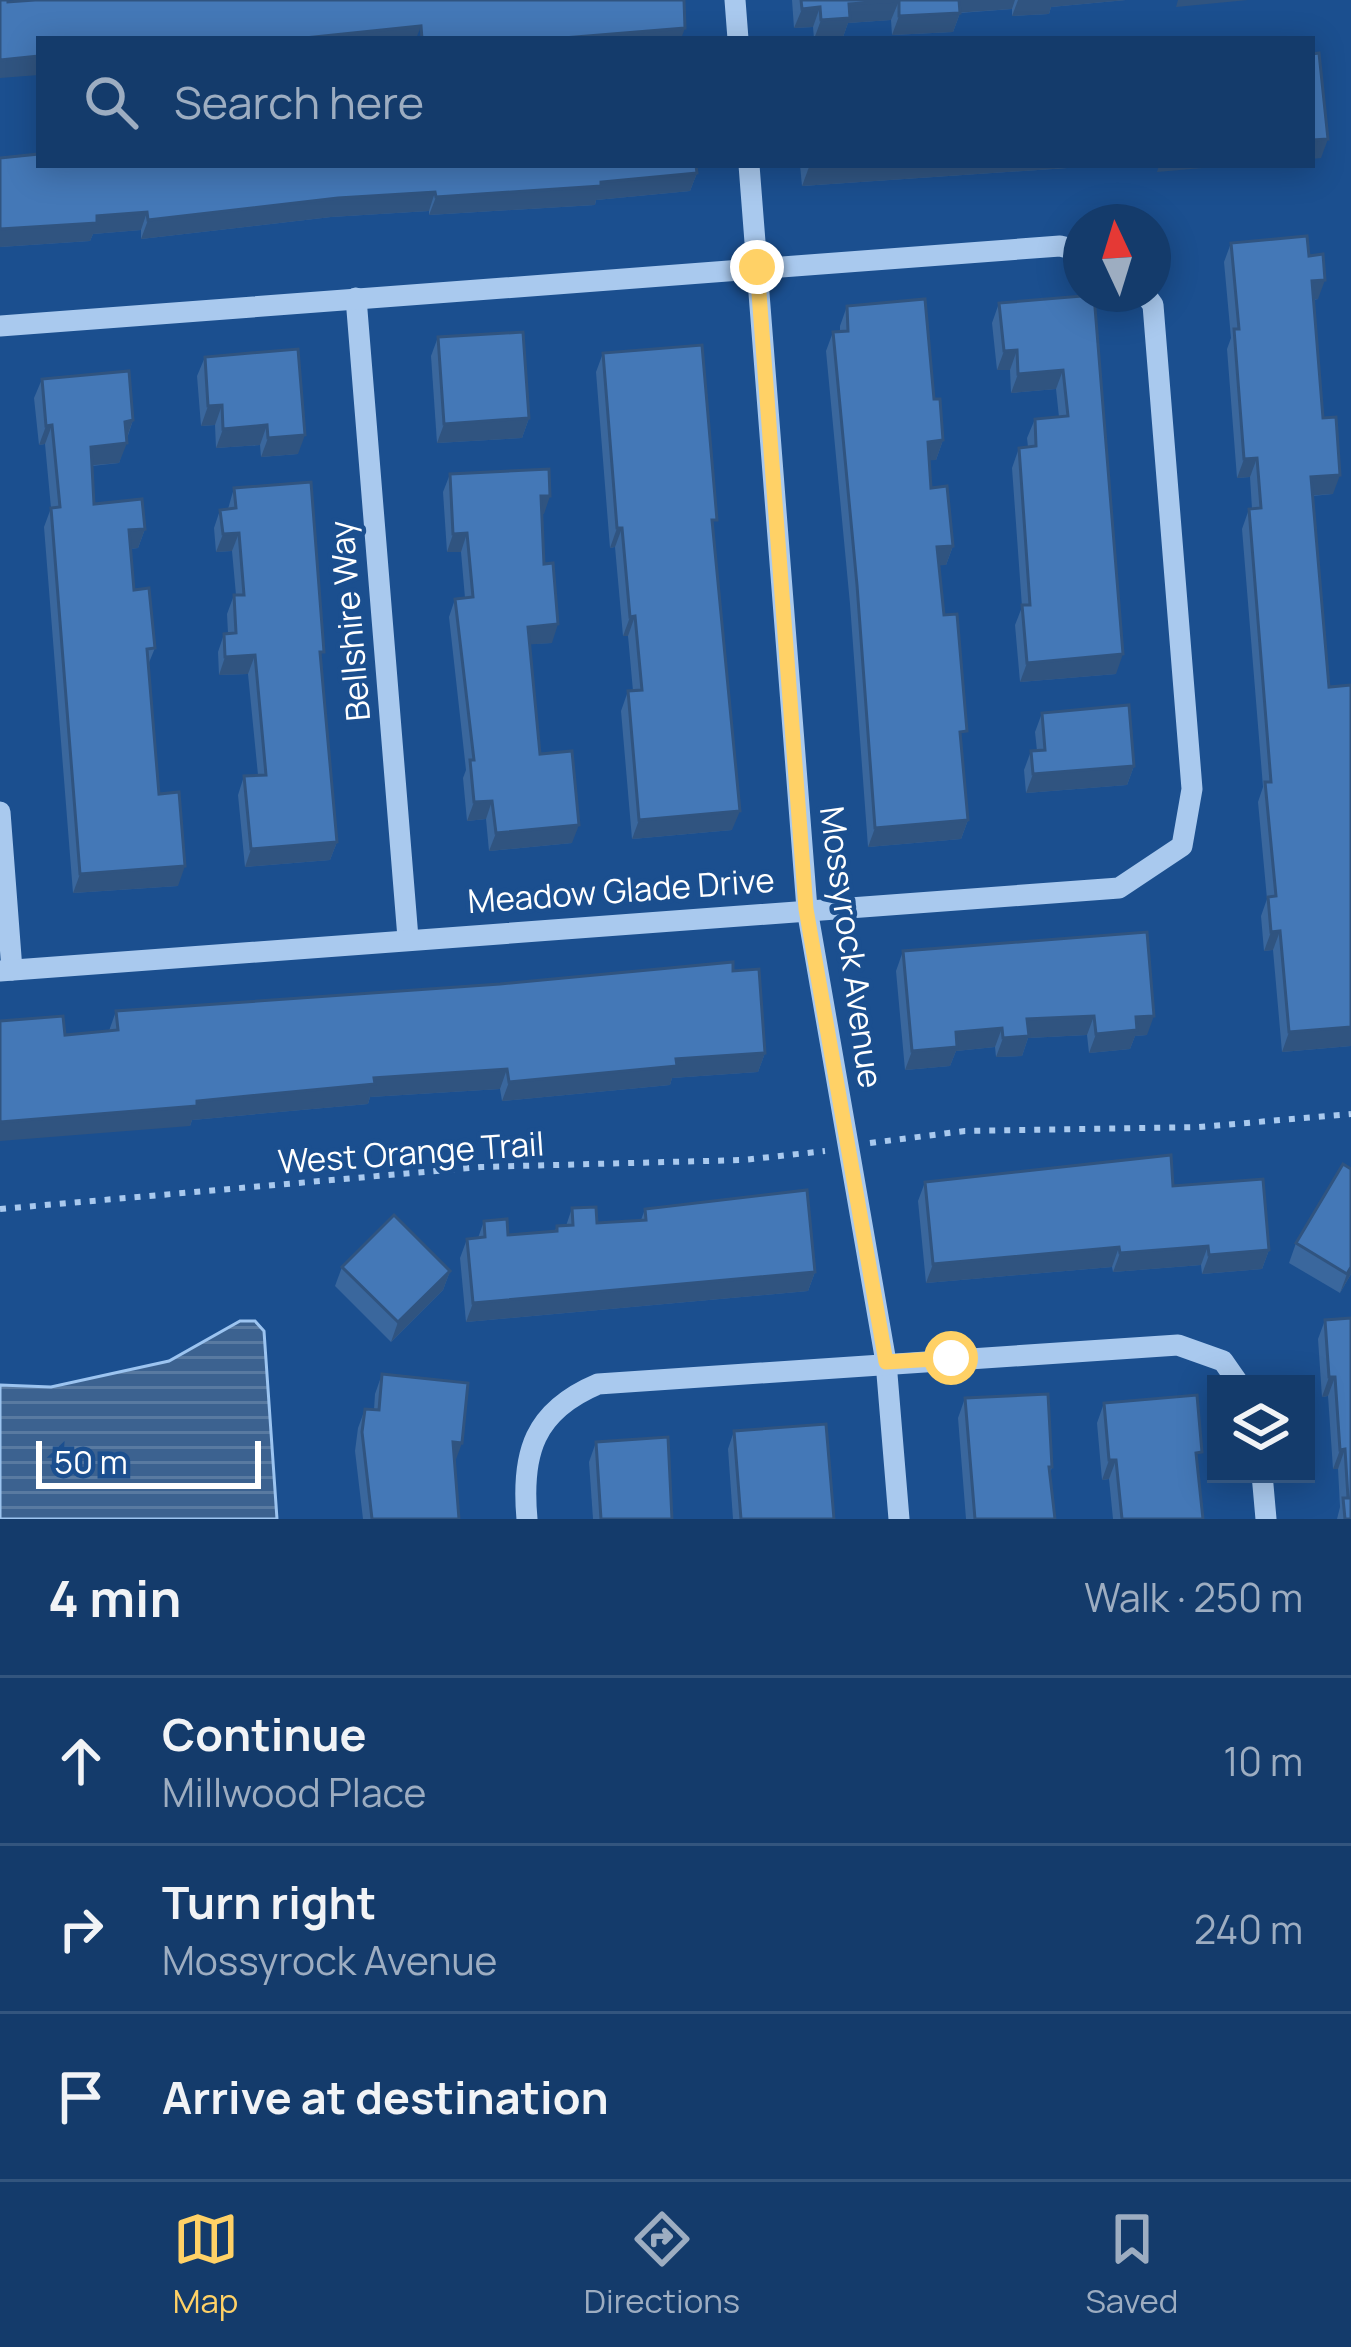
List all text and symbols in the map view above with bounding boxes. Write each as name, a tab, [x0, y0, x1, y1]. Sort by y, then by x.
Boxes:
search box	[36, 36, 1315, 168]
icon: search	[78, 69, 144, 135]
text: Search here	[174, 71, 424, 133]
north arrow	[1063, 204, 1171, 312]
route end	[730, 240, 784, 294]
street label: Bellshire Way	[318, 519, 380, 723]
street label: Mossyrock Avenue	[810, 803, 894, 1091]
street label: Meadow Glade Drive	[466, 857, 776, 923]
street label: West Orange Trail	[276, 1120, 546, 1184]
route start	[924, 1331, 978, 1385]
map controls	[1207, 1375, 1315, 1483]
button: layers	[1207, 1375, 1315, 1483]
scale bar	[36, 1435, 261, 1488]
text: 50 m	[54, 1439, 128, 1484]
text: 4 min	[48, 1563, 181, 1632]
text: Walk · 250 m	[1084, 1570, 1303, 1624]
text: Continue	[162, 1703, 367, 1765]
icon: ahead	[48, 1728, 114, 1794]
text: 10 m	[1223, 1734, 1303, 1788]
text: Millwood Place	[162, 1765, 426, 1819]
text: Turn right	[162, 1871, 376, 1933]
icon: right	[48, 1896, 114, 1962]
text: 240 m	[1194, 1902, 1303, 1956]
text: Mossyrock Avenue	[162, 1933, 497, 1987]
icon: arrive	[48, 2064, 114, 2130]
text: Arrive at destination	[162, 2066, 609, 2128]
tab: Map	[173, 2206, 239, 2323]
tab: Directions	[584, 2206, 740, 2323]
tab: Saved	[1085, 2206, 1178, 2323]

